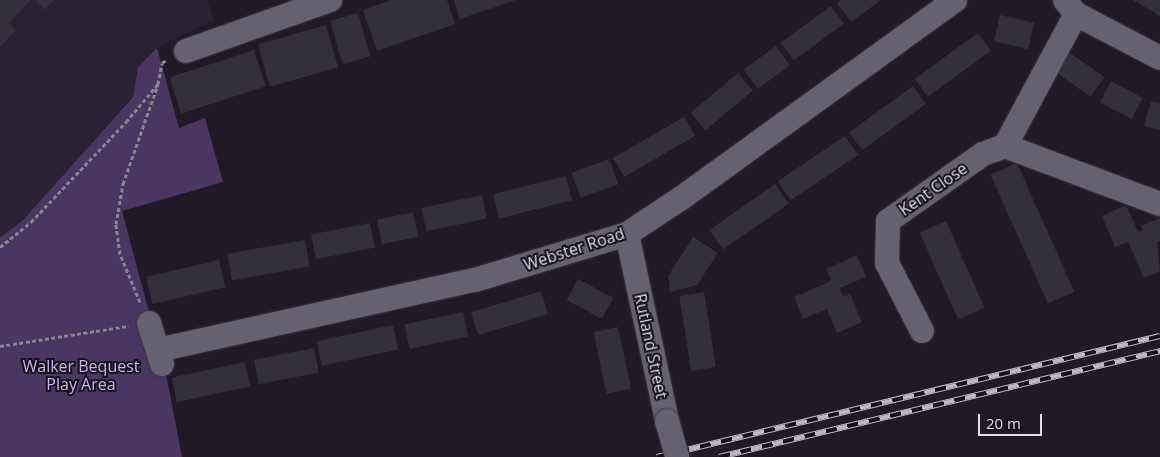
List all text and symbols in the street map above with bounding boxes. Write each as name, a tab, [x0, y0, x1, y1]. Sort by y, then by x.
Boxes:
street label: Kent Close	[895, 159, 971, 219]
street label: Webster Road	[521, 224, 627, 274]
street label: Rutland Street	[631, 292, 671, 400]
park label: Walker Bequest Play Area	[22, 356, 140, 394]
scale bar	[980, 404, 1044, 436]
text: 20 m	[986, 413, 1021, 433]

